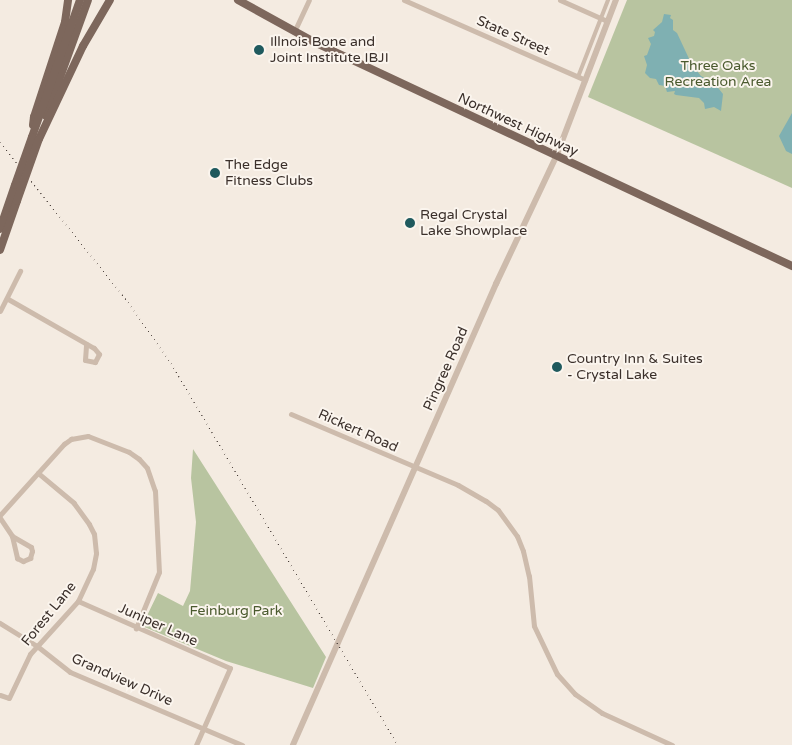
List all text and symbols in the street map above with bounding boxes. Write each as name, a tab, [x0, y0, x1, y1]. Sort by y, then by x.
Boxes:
street label: State Street	[474, 12, 552, 60]
place label: Illnois Bone and Joint Institute IBJI	[270, 34, 389, 66]
marker: Illnois Bone and Joint Institute IBJI	[252, 43, 266, 57]
park label: Three Oaks Recreation Area	[665, 58, 771, 90]
street label: Northwest Highway	[455, 90, 581, 160]
place label: The Edge Fitness Clubs	[225, 157, 313, 190]
marker: The Edge Fitness Clubs	[209, 167, 221, 179]
place label: Regal Crystal Lake Showplace	[420, 207, 527, 240]
marker: Regal Crystal Lake Showplace	[404, 217, 416, 229]
street label: Pingree Road	[420, 324, 472, 414]
place label: Country Inn & Suites - Crystal Lake	[567, 351, 703, 384]
marker: Country Inn & Suites - Crystal Lake	[551, 361, 563, 373]
street label: Rickert Road	[315, 406, 401, 456]
street label: Forest Lane	[18, 579, 80, 649]
street label: Juniper Lane	[116, 600, 200, 650]
park label: Feinburg Park	[190, 603, 282, 619]
street label: Grandview Drive	[69, 650, 175, 710]

